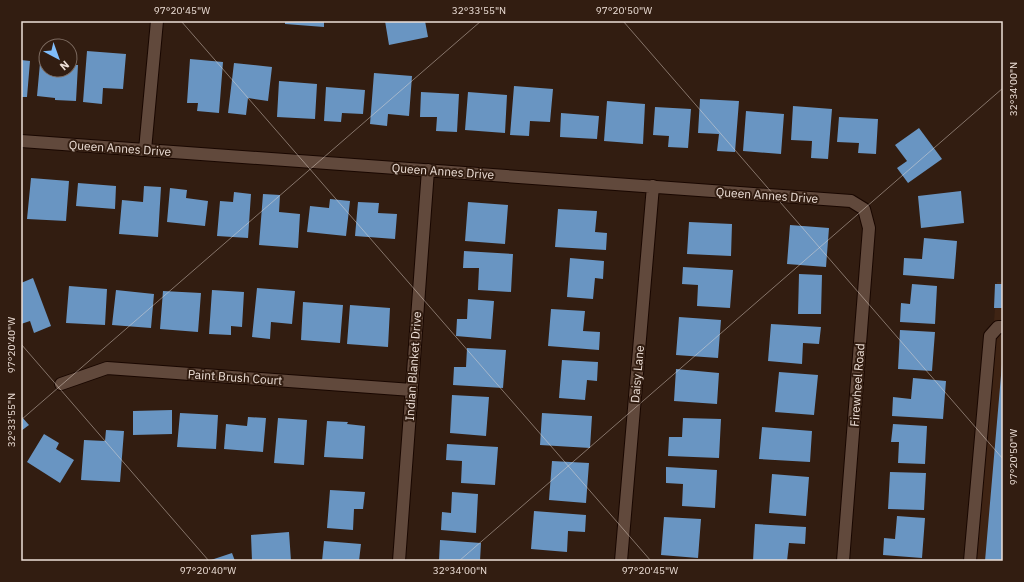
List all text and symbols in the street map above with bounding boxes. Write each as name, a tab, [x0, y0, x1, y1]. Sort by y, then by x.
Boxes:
text: 97°20'45"W	[154, 4, 210, 17]
text: 32°33'55"N	[452, 4, 506, 17]
text: 97°20'50"W	[596, 4, 652, 17]
north arrow	[38, 38, 78, 78]
text: N	[57, 58, 72, 73]
text: 32°34'00"N	[1007, 62, 1020, 116]
street label: Queen Annes Drive	[68, 137, 172, 159]
street label: Queen Annes Drive	[391, 160, 495, 182]
street label: Queen Annes Drive	[715, 184, 819, 206]
street label: Indian Blanket Drive	[402, 310, 424, 421]
text: 97°20'40"W	[5, 317, 18, 373]
street label: Firewheel Road	[847, 343, 867, 427]
street label: Daisy Lane	[627, 344, 647, 403]
street label: Paint Brush Court	[187, 366, 283, 388]
text: 32°33'55"N	[5, 393, 18, 447]
text: 97°20'50"W	[1007, 429, 1020, 485]
text: 97°20'40"W	[180, 564, 236, 577]
text: 32°34'00"N	[433, 564, 487, 577]
text: 97°20'45"W	[622, 564, 678, 577]

